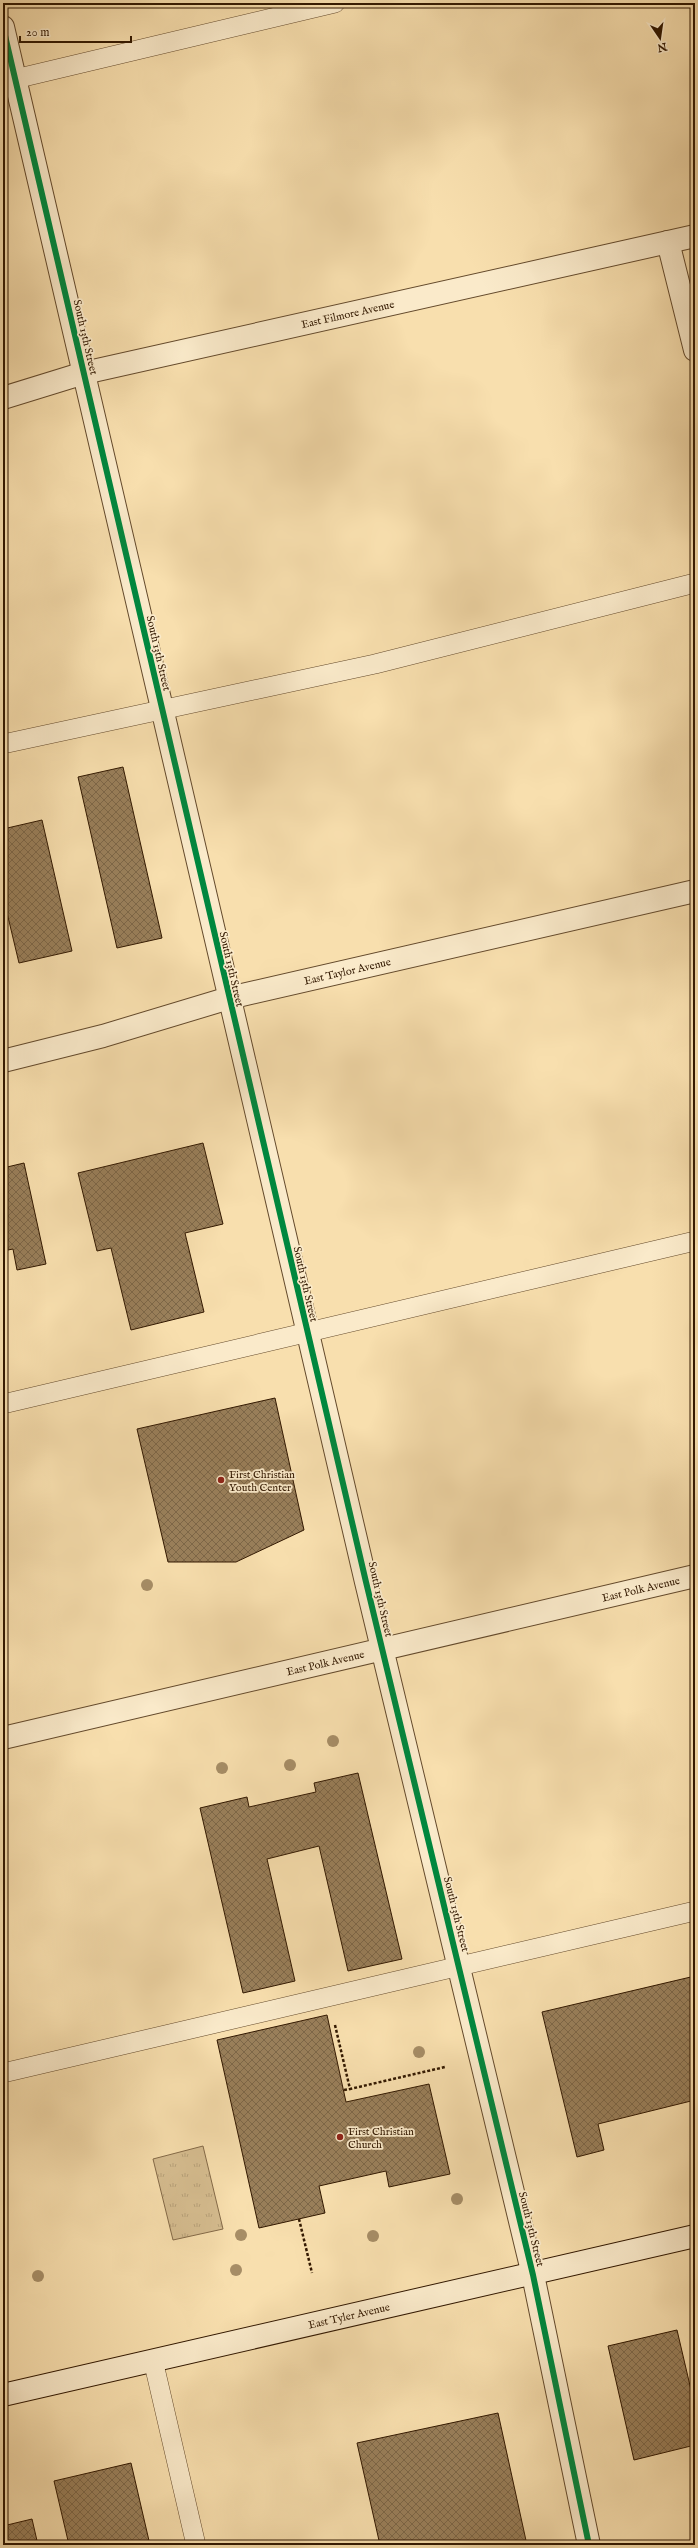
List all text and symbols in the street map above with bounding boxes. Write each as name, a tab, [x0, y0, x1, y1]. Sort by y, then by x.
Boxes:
scale bar	[20, 18, 131, 44]
north arrow	[640, 18, 680, 58]
text: 20 m	[26, 25, 49, 40]
text: N	[655, 39, 669, 55]
street label: South 13th Street	[70, 298, 101, 376]
street label: East Filmore Avenue	[300, 298, 396, 332]
street label: South 13th Street	[143, 614, 174, 692]
street label: South 13th Street	[216, 930, 247, 1008]
street label: East Taylor Avenue	[303, 955, 392, 989]
street label: South 13th Street	[290, 1245, 321, 1323]
place label: First Christian Youth Center	[229, 1468, 295, 1495]
marker: First Christian Youth Center	[216, 1475, 226, 1485]
street label: South 13th Street	[365, 1560, 396, 1638]
street label: East Polk Avenue	[601, 1574, 681, 1606]
street label: East Polk Avenue	[285, 1648, 366, 1679]
street label: South 13th Street	[440, 1875, 472, 1953]
place label: First Christian Church	[348, 2125, 414, 2152]
marker: First Christian Church	[335, 2132, 345, 2142]
street label: South 13th Street	[515, 2190, 547, 2268]
street label: East Tyler Avenue	[307, 2300, 391, 2333]

